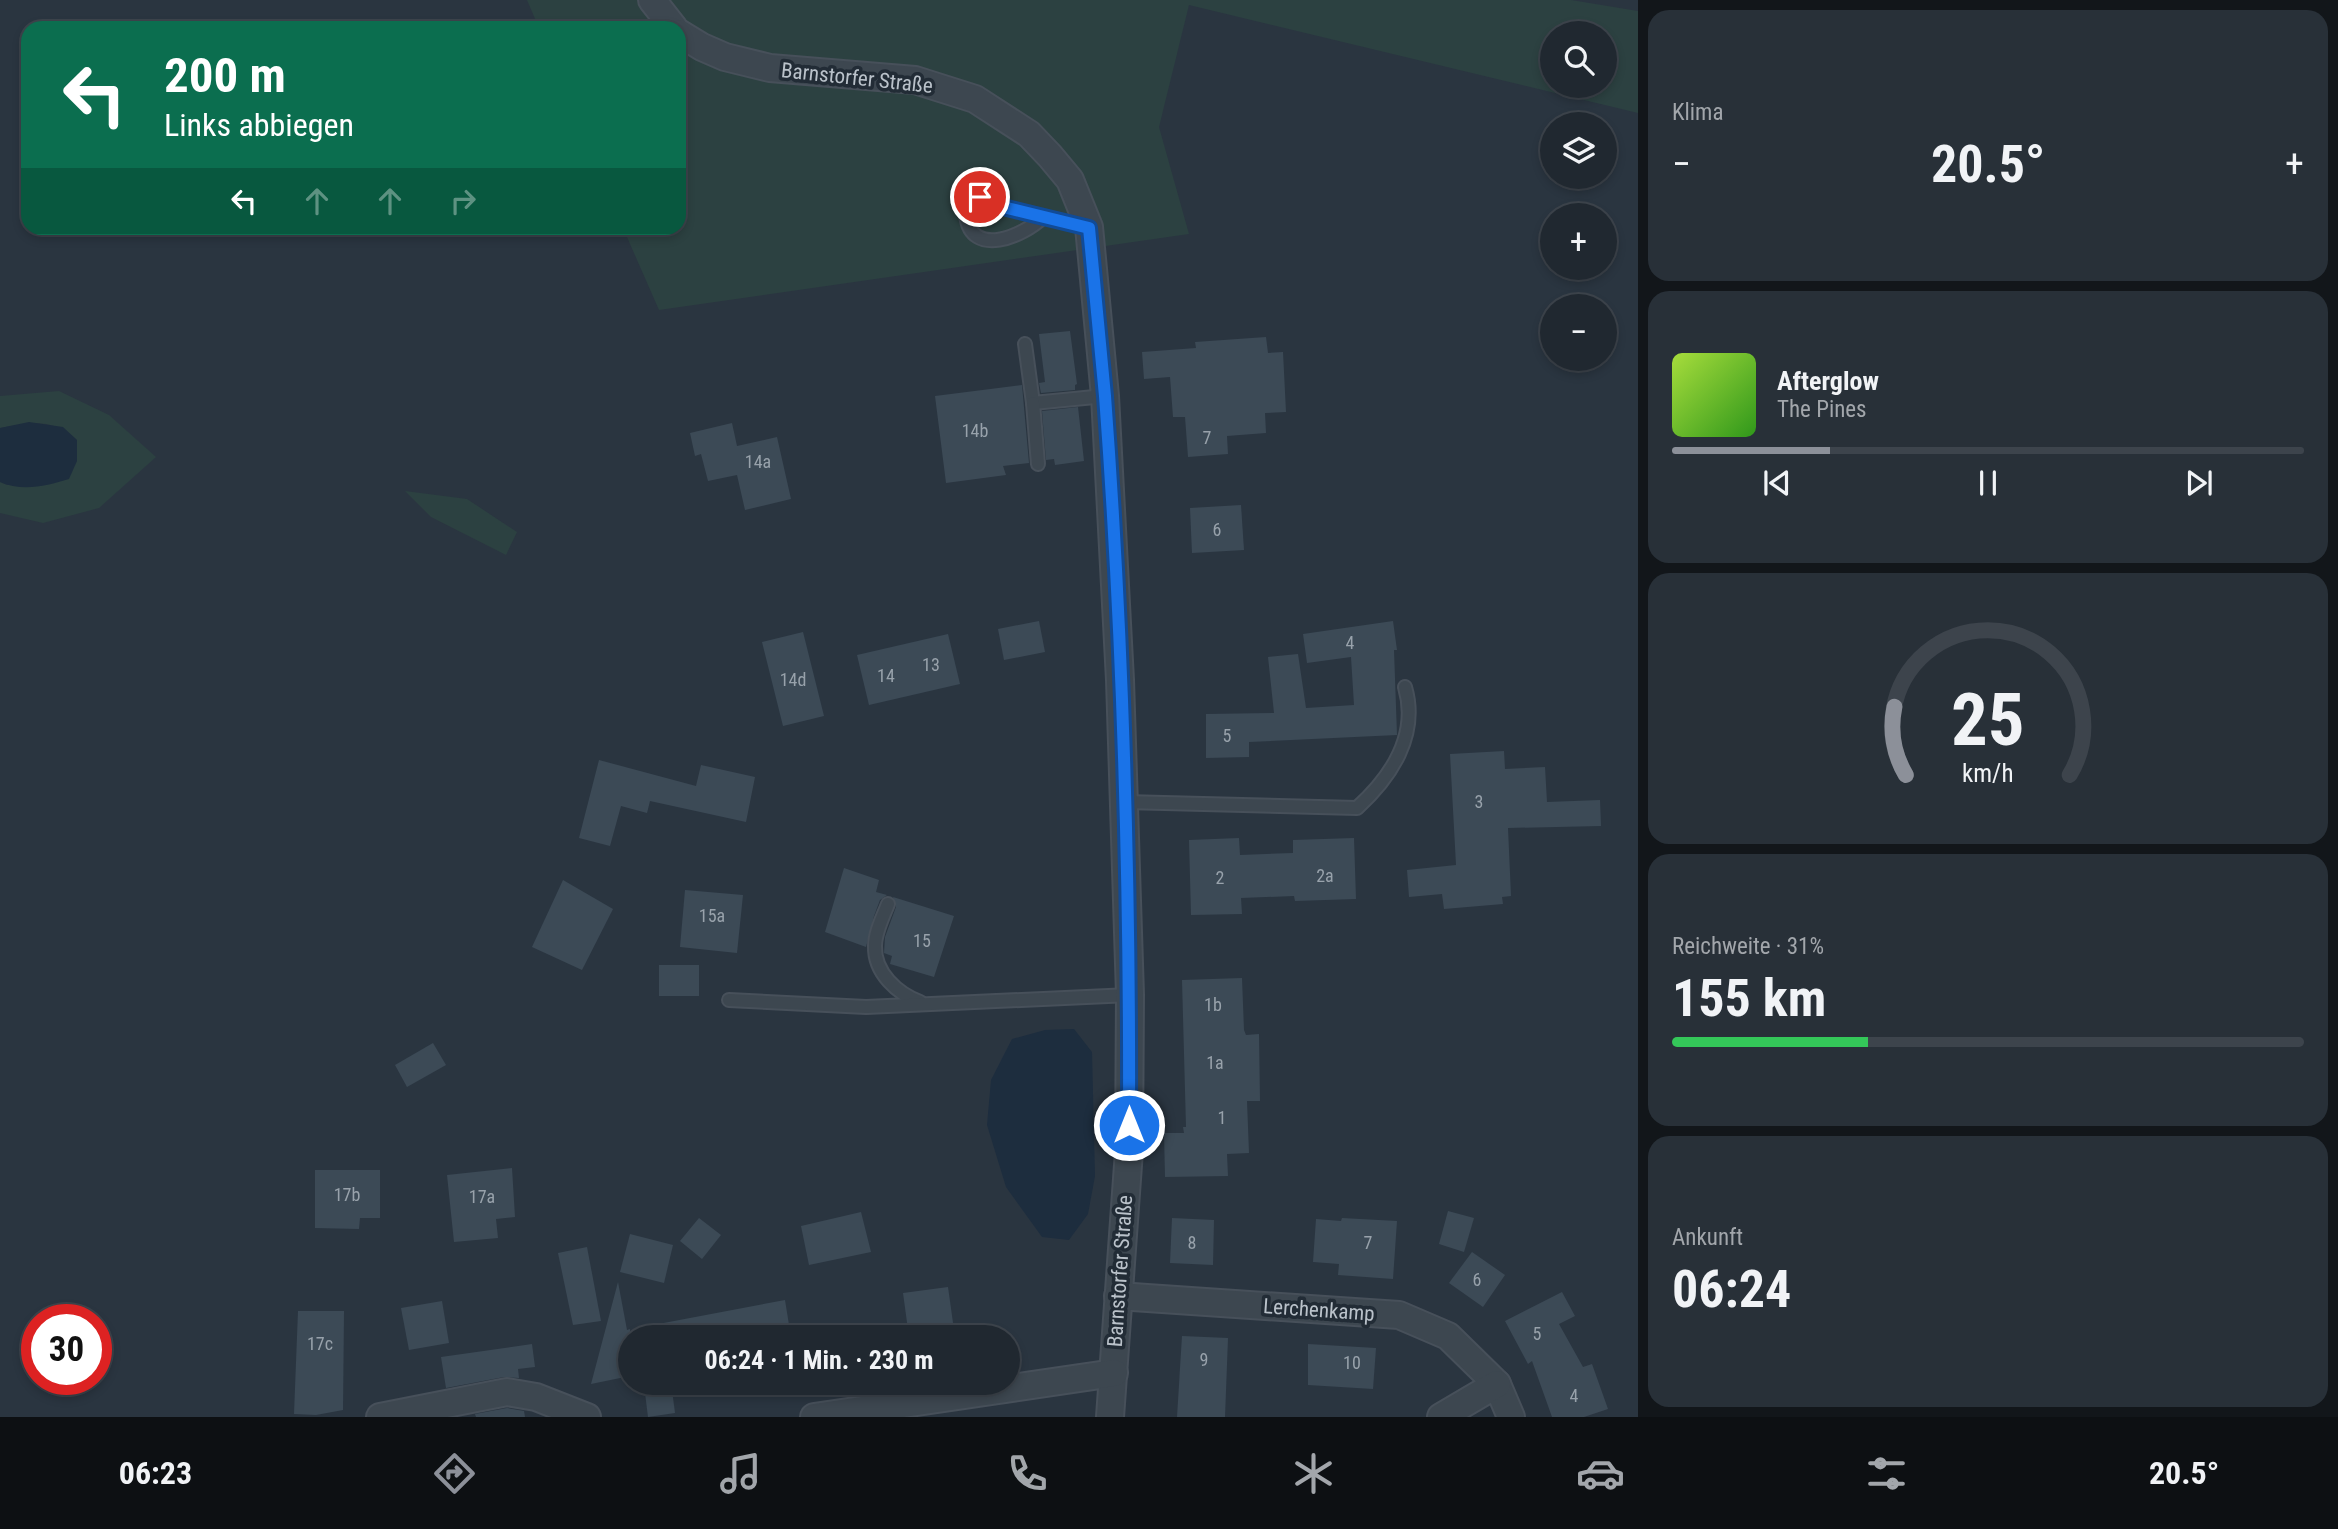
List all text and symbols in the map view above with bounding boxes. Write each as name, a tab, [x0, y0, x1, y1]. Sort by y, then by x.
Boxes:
map controls	[1540, 21, 1617, 371]
button: search	[1540, 21, 1617, 98]
text: 200 m	[164, 47, 286, 104]
icon: left	[49, 49, 140, 140]
street label: Barnstorfer Straße	[780, 58, 934, 98]
text: Klima	[1672, 99, 1723, 126]
text: Links abbiegen	[164, 106, 354, 144]
button: layers	[1540, 112, 1617, 189]
text: 20.5°	[1931, 134, 2045, 195]
text: −	[1672, 142, 1691, 186]
text: +	[2285, 142, 2304, 186]
pin	[950, 167, 1010, 227]
icon: arrive	[961, 178, 999, 216]
icon: left	[225, 182, 263, 220]
icon: ahead	[298, 182, 336, 220]
icon: ahead	[371, 182, 409, 220]
icon: right	[444, 182, 482, 220]
button: +	[1540, 203, 1617, 280]
button: −	[1540, 294, 1617, 371]
text: Afterglow	[1777, 366, 1879, 396]
text: The Pines	[1777, 396, 1867, 423]
house number: 14b	[962, 420, 988, 441]
house number: 7	[1203, 427, 1212, 448]
house number: 14a	[745, 451, 771, 472]
icon: previous	[1758, 464, 1796, 502]
icon: pause	[1969, 464, 2007, 502]
icon: next	[2180, 464, 2218, 502]
house number: 6	[1213, 519, 1221, 540]
house number: 4	[1346, 632, 1355, 653]
house number: 13	[922, 654, 940, 675]
house number: 14	[877, 665, 895, 686]
house number: 14d	[780, 669, 806, 690]
text: 25	[1951, 677, 2025, 763]
house number: 5	[1223, 725, 1232, 746]
text: km/h	[1962, 758, 2014, 787]
house number: 3	[1475, 791, 1483, 812]
house number: 2a	[1316, 865, 1334, 886]
house number: 2	[1216, 867, 1225, 888]
house number: 15a	[699, 905, 725, 926]
house number: 15	[913, 930, 931, 951]
text: Reichweite · 31%	[1672, 933, 1824, 960]
text: 155 km	[1672, 968, 1826, 1029]
house number: 1b	[1204, 994, 1222, 1015]
house number: 1a	[1206, 1052, 1224, 1073]
position arrow	[1092, 1088, 1166, 1162]
house number: 1	[1218, 1107, 1226, 1128]
house number: 17b	[334, 1184, 360, 1205]
house number: 17a	[469, 1186, 495, 1207]
street label: Barnstorfer Straße	[1103, 1194, 1137, 1348]
text: Ankunft	[1672, 1224, 1743, 1251]
house number: 8	[1188, 1232, 1196, 1253]
house number: 7	[1364, 1232, 1373, 1253]
text: 06:24	[1672, 1259, 1791, 1320]
house number: 6	[1473, 1269, 1481, 1290]
street label: Lerchenkamp	[1263, 1294, 1375, 1326]
speed limit sign: 30	[21, 1304, 112, 1395]
house number: 5	[1533, 1323, 1542, 1344]
house number: 17c	[307, 1333, 333, 1354]
text: 06:24 · 1 Min. · 230 m	[705, 1345, 933, 1375]
house number: 9	[1200, 1349, 1208, 1370]
house number: 10	[1343, 1352, 1361, 1373]
house number: 4	[1570, 1385, 1579, 1406]
icon: directions	[430, 1449, 479, 1498]
icon: music	[716, 1449, 765, 1498]
icon: phone	[1003, 1449, 1052, 1498]
icon: climate	[1289, 1449, 1338, 1498]
icon: car	[1576, 1449, 1625, 1498]
icon: filters	[1862, 1449, 1911, 1498]
text: 06:23	[119, 1454, 192, 1492]
text: 20.5°	[2149, 1454, 2219, 1492]

